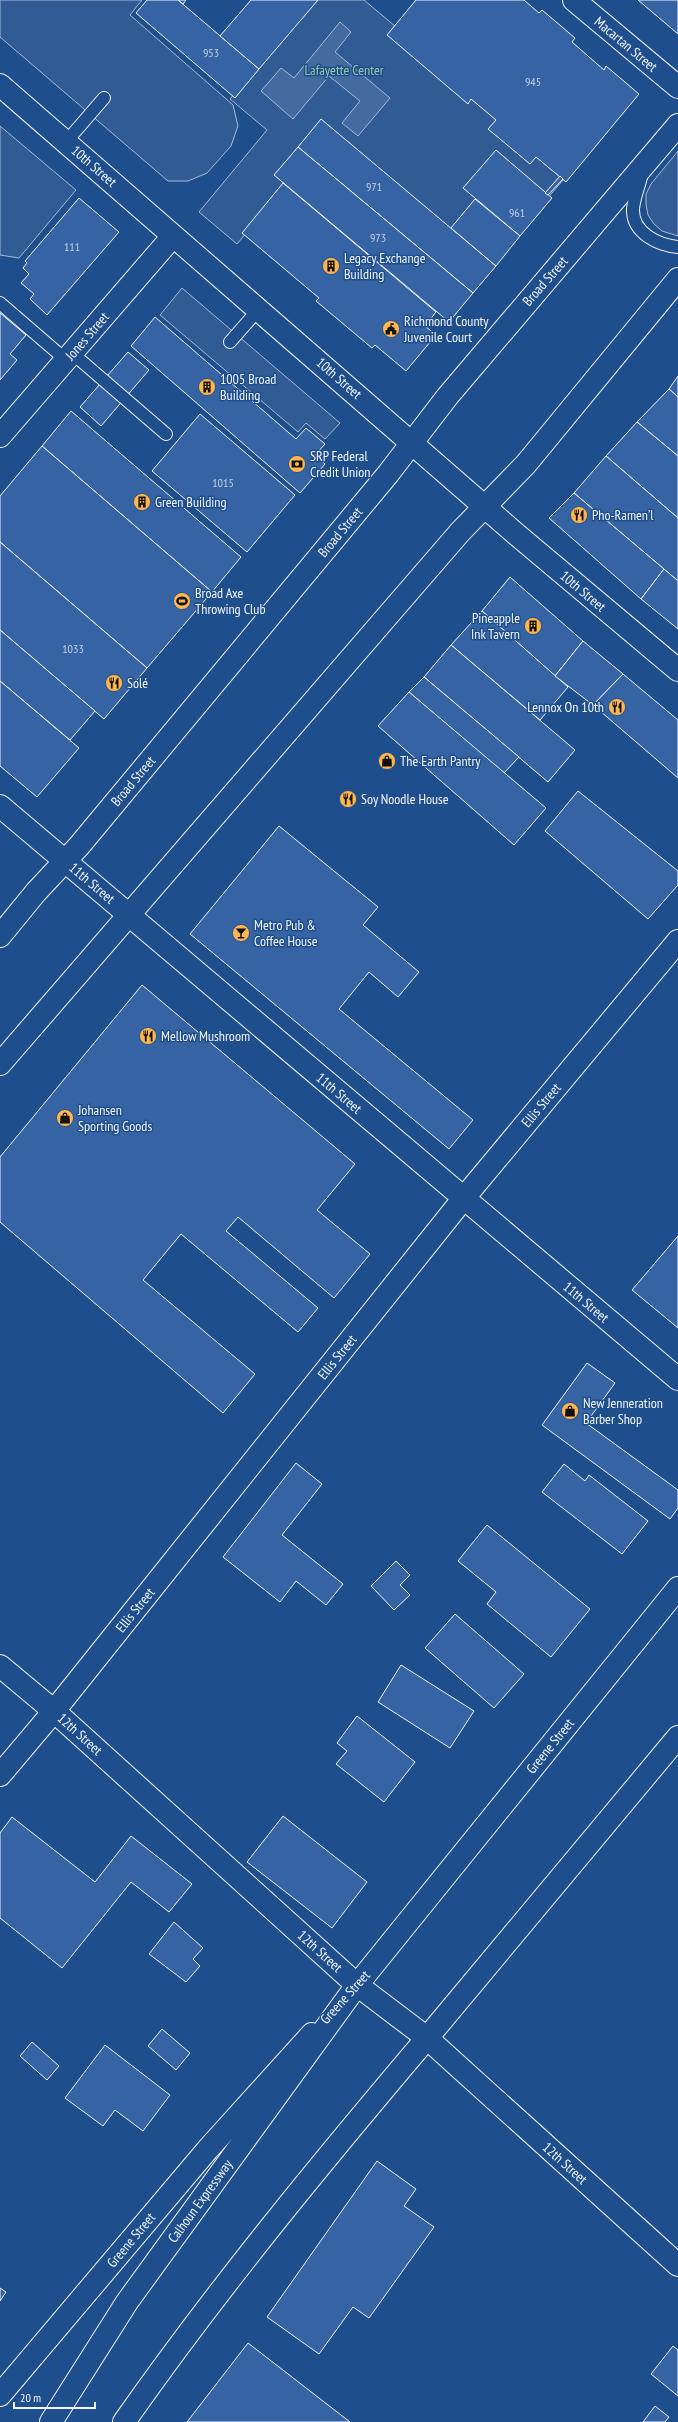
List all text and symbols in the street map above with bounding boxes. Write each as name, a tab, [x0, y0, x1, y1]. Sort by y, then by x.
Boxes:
street label: Macartan Street	[591, 12, 661, 76]
house number: 953	[203, 45, 219, 60]
park label: Lafayette Center	[304, 61, 384, 79]
house number: 945	[525, 74, 541, 89]
street label: 10th Street	[68, 141, 121, 191]
house number: 971	[366, 179, 382, 194]
house number: 961	[509, 205, 525, 220]
house number: 973	[370, 230, 386, 245]
house number: 111	[64, 239, 80, 254]
place label: Legacy Exchange Building	[344, 249, 426, 283]
street label: Broad Street	[518, 252, 572, 310]
building icon: Legacy Exchange Building	[321, 256, 341, 276]
street label: Jones Street	[61, 308, 113, 365]
place label: Richmond County Juvenile Court	[403, 312, 489, 346]
public building icon: Richmond County Juvenile Court	[381, 319, 401, 339]
street label: 10th Street	[313, 353, 366, 403]
place label: 1005 Broad Building	[220, 370, 276, 404]
building icon: 1005 Broad Building	[197, 377, 217, 397]
place label: SRP Federal Credit Union	[310, 447, 370, 481]
bank icon: SRP Federal Credit Union	[287, 454, 307, 474]
house number: 1015	[212, 475, 234, 490]
building icon: Green Building	[132, 492, 152, 512]
place label: Green Building	[155, 493, 227, 511]
street label: Broad Street	[314, 503, 366, 561]
restaurant icon: Pho-Ramen’l	[569, 505, 589, 525]
place label: Pho-Ramen’l	[592, 506, 654, 524]
street label: 10th Street	[556, 567, 610, 616]
place label: Broad Axe Throwing Club	[195, 584, 265, 618]
sports icon: Broad Axe Throwing Club	[172, 591, 192, 611]
place label: Pineapple Ink Tavern	[471, 609, 520, 643]
building icon: Pineapple Ink Tavern	[523, 616, 543, 636]
house number: 1033	[62, 641, 84, 656]
restaurant icon: Solé	[104, 673, 124, 693]
place label: Solé	[127, 674, 148, 692]
restaurant icon: Lennox On 10th	[607, 697, 627, 717]
place label: Lennox On 10th	[527, 698, 604, 716]
shop icon: The Earth Pantry	[377, 751, 397, 771]
street label: Broad Street	[107, 752, 159, 810]
place label: The Earth Pantry	[400, 752, 481, 770]
restaurant icon: Soy Noodle House	[338, 789, 358, 809]
place label: Soy Noodle House	[361, 790, 449, 808]
street label: 11th Street	[65, 859, 119, 908]
place label: Metro Pub & Coffee House	[254, 916, 318, 950]
bar icon: Metro Pub & Coffee House	[231, 923, 251, 943]
restaurant icon: Mellow Mushroom	[138, 1026, 158, 1046]
place label: Mellow Mushroom	[161, 1027, 250, 1045]
street label: 11th Street	[312, 1069, 366, 1118]
street label: Ellis Street	[517, 1079, 565, 1131]
place label: Johansen Sporting Goods	[77, 1101, 152, 1135]
shop icon: Johansen Sporting Goods	[55, 1108, 75, 1128]
street label: 11th Street	[559, 1278, 613, 1327]
street label: Ellis Street	[314, 1331, 361, 1383]
place label: New Jenneration Barber Shop	[583, 1394, 663, 1428]
shop icon: New Jenneration Barber Shop	[560, 1401, 580, 1421]
street label: Ellis Street	[112, 1584, 159, 1636]
street label: 12th Street	[54, 1709, 106, 1759]
street label: Greene Street	[522, 1715, 578, 1777]
street label: 12th Street	[294, 1926, 346, 1976]
street label: Greene Street	[316, 1966, 374, 2028]
street label: 12th Street	[539, 2138, 591, 2188]
street label: Calhoun Expressway	[164, 2155, 237, 2246]
street label: Greene Street	[103, 2209, 159, 2271]
scale bar	[14, 2384, 95, 2410]
text: 20 m	[20, 2390, 41, 2405]

